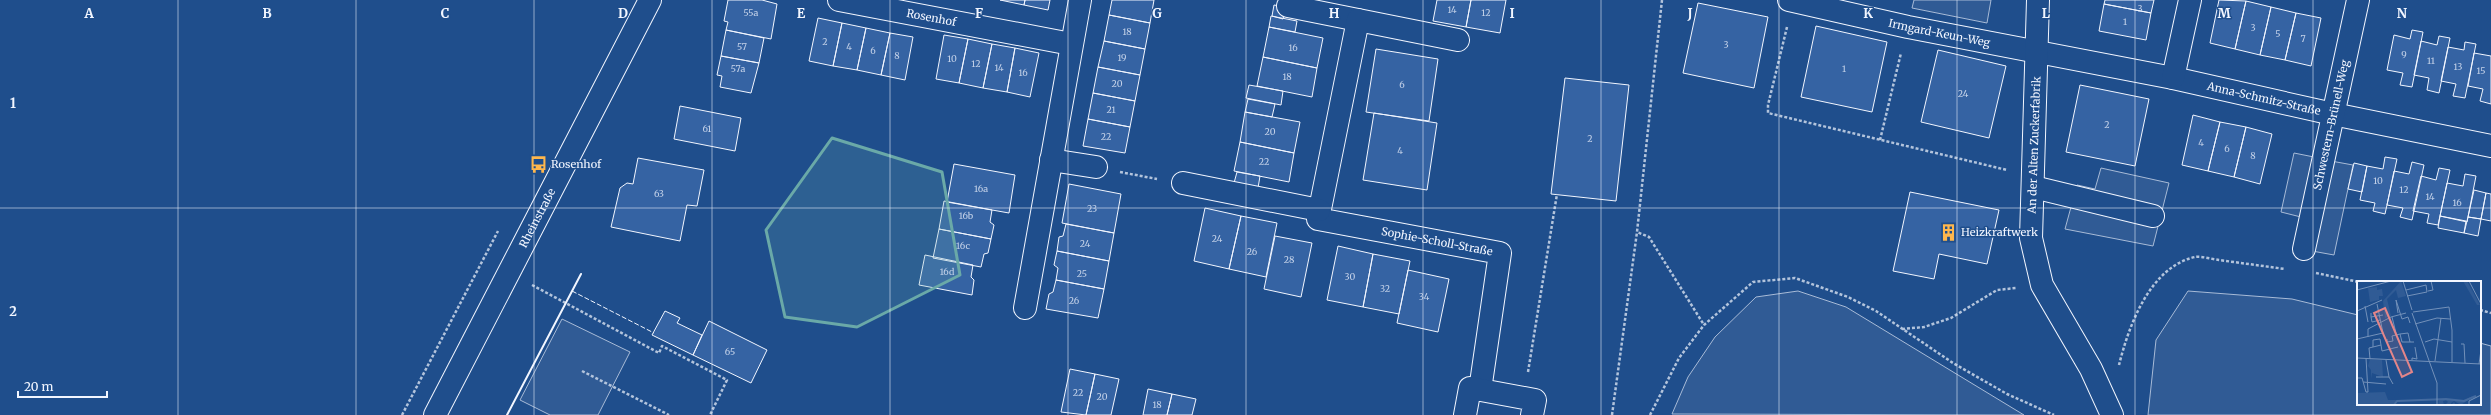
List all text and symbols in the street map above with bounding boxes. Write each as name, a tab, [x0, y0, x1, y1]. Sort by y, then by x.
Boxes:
house number: 3	[2137, 3, 2143, 14]
house number: 14	[1447, 4, 1457, 15]
text: A	[83, 5, 94, 22]
text: B	[262, 5, 272, 22]
text: C	[441, 5, 450, 22]
text: D	[618, 5, 628, 22]
text: E	[797, 5, 806, 22]
text: F	[975, 5, 983, 22]
text: G	[1152, 5, 1162, 22]
text: H	[1329, 5, 1340, 22]
text: I	[1509, 5, 1515, 22]
text: J	[1686, 5, 1693, 22]
text: K	[1863, 5, 1873, 22]
text: L	[2042, 5, 2051, 22]
text: M	[2217, 5, 2231, 22]
text: N	[2397, 5, 2408, 22]
street label: Rosenhof	[905, 6, 958, 29]
house number: 55a	[744, 7, 759, 18]
house number: 12	[1481, 7, 1491, 18]
street label: Irmgard-Keun-Weg	[1887, 16, 1992, 50]
house number: 1	[2123, 16, 2127, 27]
house number: 3	[2250, 22, 2256, 33]
house number: 18	[1122, 26, 1132, 37]
house number: 5	[2275, 28, 2281, 39]
house number: 7	[2300, 33, 2306, 44]
house number: 2	[822, 36, 828, 47]
house number: 3	[1723, 39, 1729, 50]
house number: 57	[737, 41, 747, 52]
house number: 4	[846, 41, 852, 52]
house number: 16	[1288, 42, 1298, 53]
house number: 6	[870, 45, 876, 56]
house number: 9	[2401, 49, 2407, 60]
house number: 8	[894, 50, 900, 61]
house number: 19	[1117, 52, 1127, 63]
house number: 10	[947, 53, 957, 64]
house number: 11	[2427, 55, 2435, 66]
house number: 12	[971, 58, 981, 69]
street label: Schwestern-Brünell-Weg	[2310, 58, 2352, 191]
house number: 13	[2454, 61, 2462, 72]
house number: 14	[994, 62, 1004, 73]
house number: 57a	[731, 63, 745, 74]
house number: 1	[1842, 63, 1846, 74]
house number: 15	[2476, 65, 2486, 76]
house number: 16	[1018, 67, 1028, 78]
house number: 18	[1282, 71, 1292, 82]
street label: An der Alten Zuckerfabrik	[2025, 76, 2043, 215]
house number: 20	[1112, 78, 1123, 89]
house number: 6	[1399, 79, 1405, 90]
street label: Anna-Schmitz-Straße	[2205, 79, 2322, 118]
house number: 24	[1958, 88, 1969, 99]
text: 1	[10, 95, 16, 112]
house number: 21	[1106, 104, 1116, 115]
house number: 2	[2104, 119, 2110, 130]
house number: 61	[703, 123, 711, 134]
house number: 20	[1265, 126, 1276, 137]
house number: 22	[1101, 131, 1111, 142]
house number: 2	[1587, 133, 1593, 144]
house number: 4	[2198, 137, 2204, 148]
house number: 6	[2224, 143, 2230, 154]
house number: 4	[1397, 145, 1403, 156]
house number: 8	[2250, 150, 2256, 161]
bus stop icon: Rosenhof	[528, 154, 548, 174]
house number: 22	[1259, 156, 1269, 167]
place label: Rosenhof	[551, 157, 602, 171]
house number: 10	[2373, 175, 2383, 186]
house number: 16a	[974, 183, 988, 194]
house number: 12	[2399, 184, 2409, 195]
street label: Rheinstraße	[516, 186, 558, 250]
house number: 63	[654, 188, 664, 199]
house number: 14	[2425, 191, 2435, 202]
house number: 16	[2452, 197, 2462, 208]
house number: 23	[1087, 203, 1097, 214]
house number: 16b	[959, 210, 974, 221]
building icon: Heizkraftwerk	[1938, 222, 1958, 242]
street label: Sophie-Scholl-Straße	[1380, 224, 1494, 259]
place label: Heizkraftwerk	[1961, 225, 2038, 239]
house number: 24	[1212, 233, 1223, 244]
house number: 24	[1080, 238, 1091, 249]
house number: 16c	[956, 240, 970, 251]
house number: 26	[1247, 246, 1258, 257]
house number: 28	[1284, 254, 1294, 265]
house number: 16d	[940, 266, 955, 277]
house number: 25	[1077, 268, 1087, 279]
house number: 30	[1345, 271, 1356, 282]
inset map	[2357, 281, 2481, 405]
house number: 32	[1380, 283, 1390, 294]
house number: 34	[1419, 291, 1430, 302]
house number: 26	[1069, 295, 1080, 306]
text: 2	[9, 303, 17, 320]
house number: 65	[725, 346, 735, 357]
scale bar	[18, 373, 107, 399]
text: 20 m	[24, 379, 53, 394]
house number: 22	[1073, 387, 1083, 398]
house number: 20	[1097, 391, 1108, 402]
house number: 18	[1152, 399, 1162, 410]

